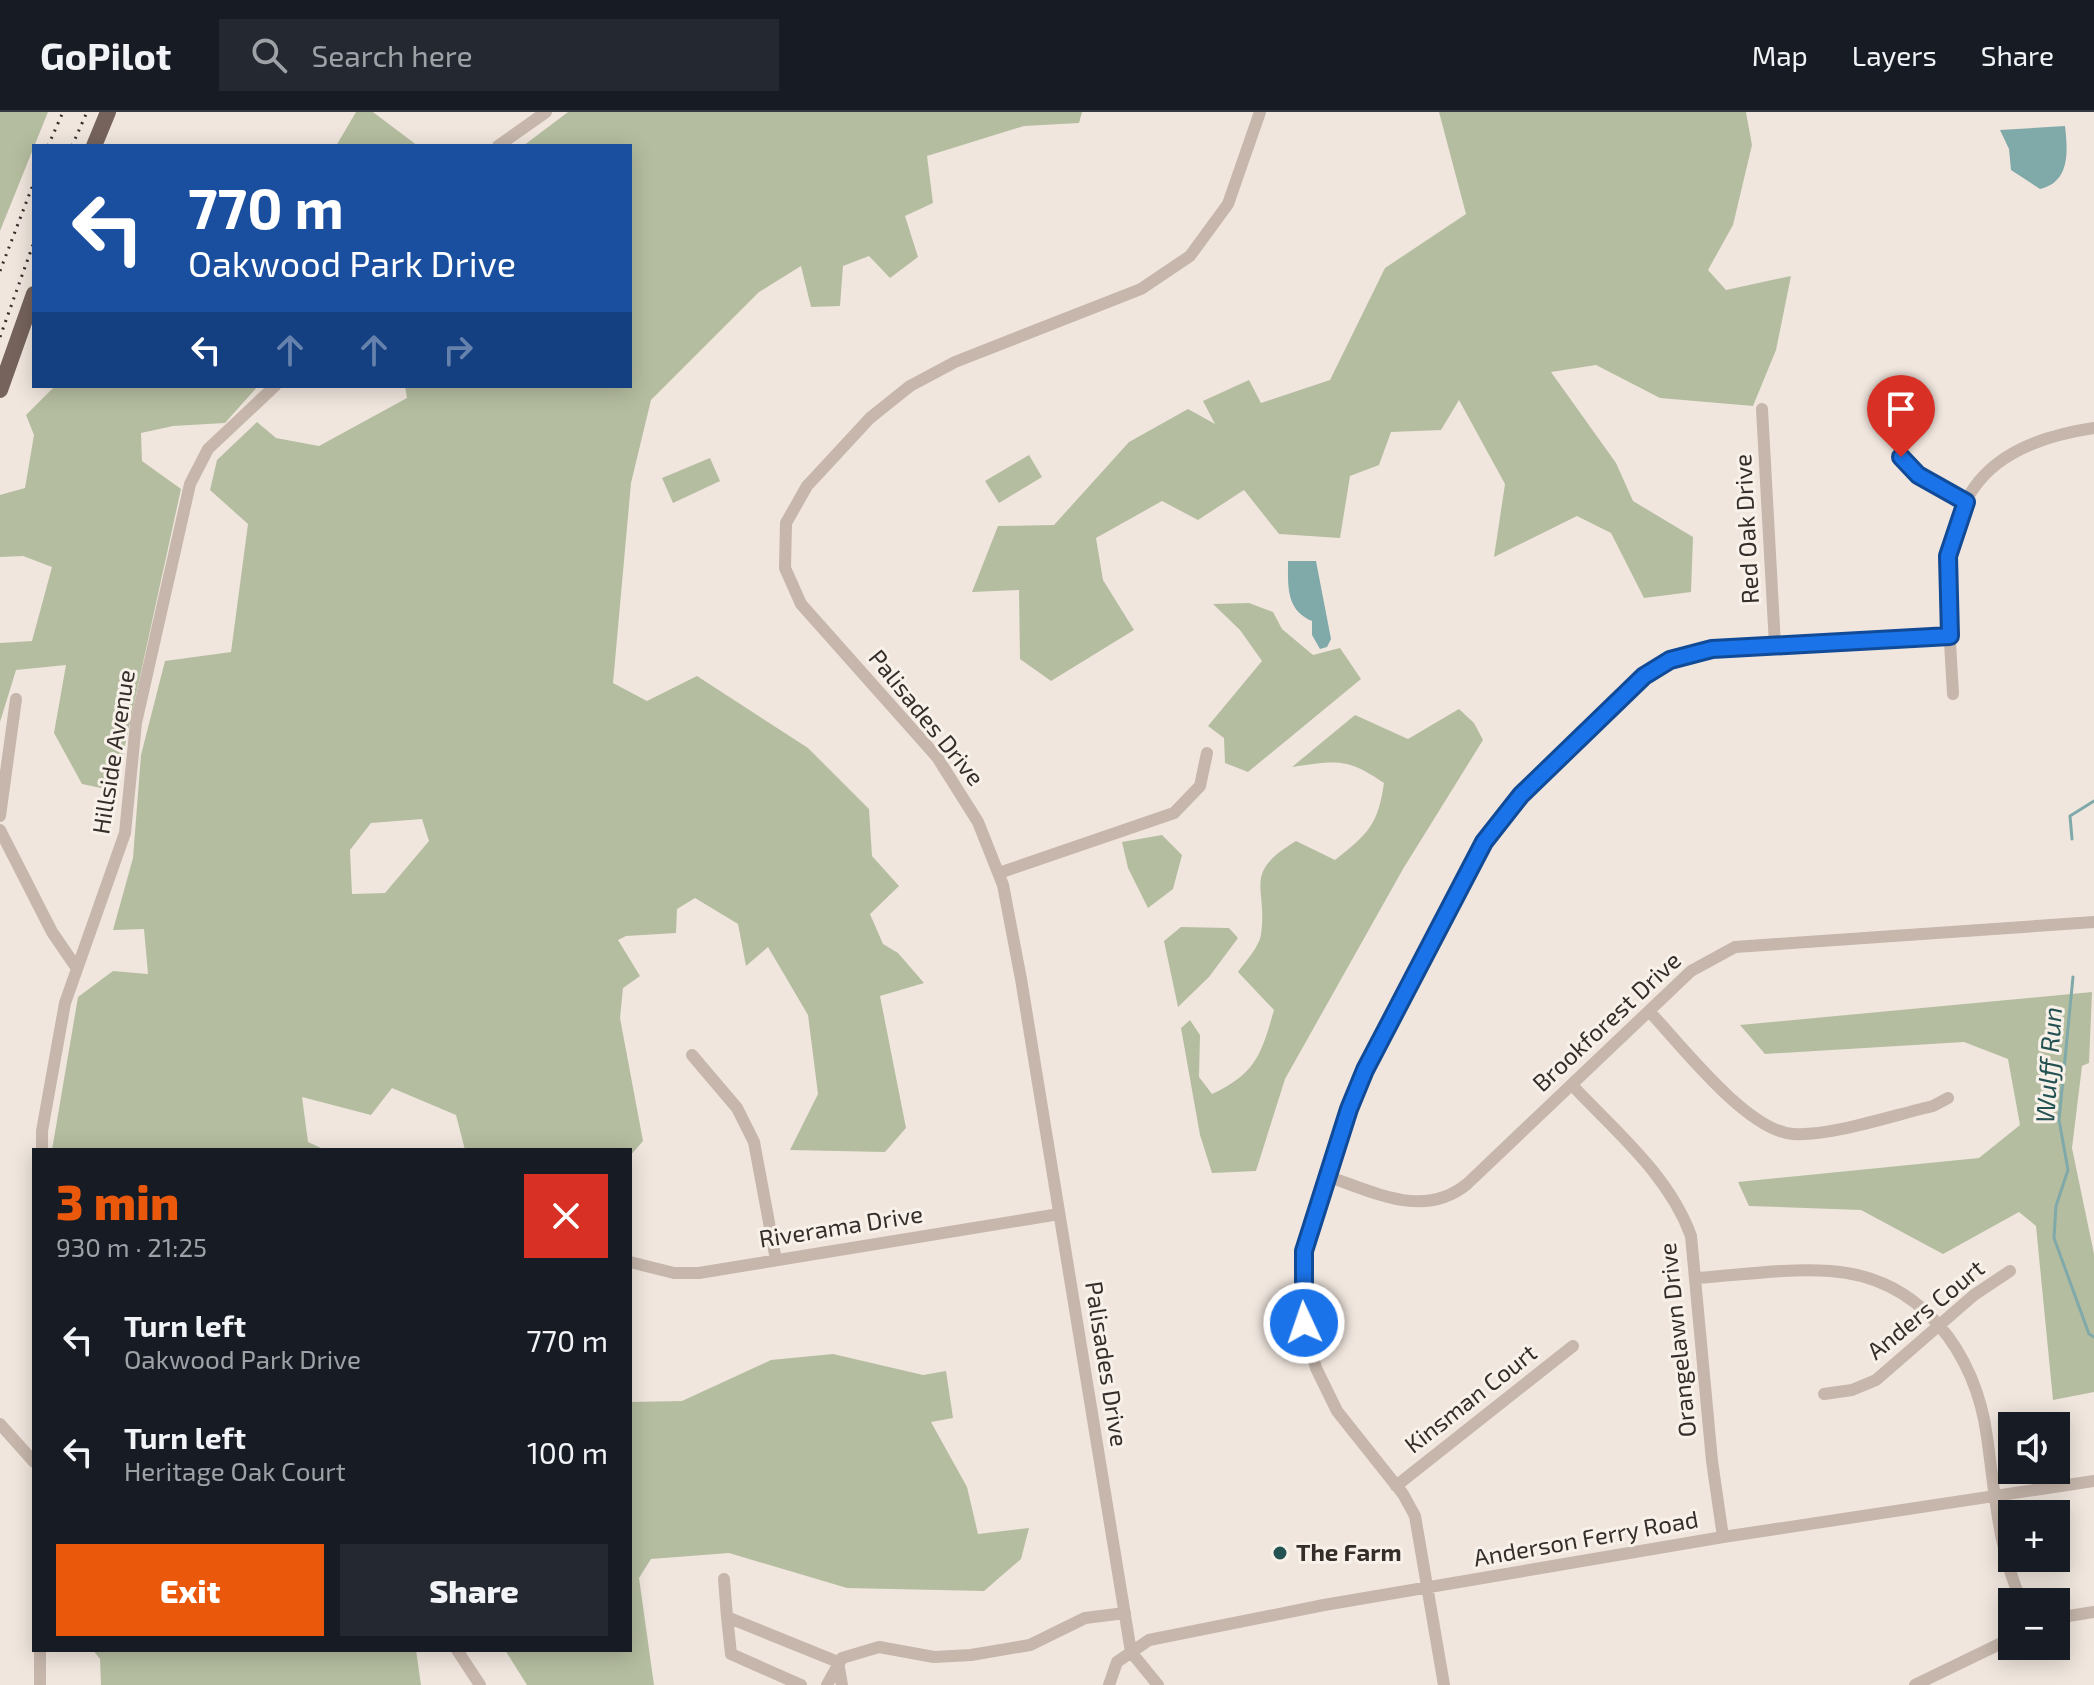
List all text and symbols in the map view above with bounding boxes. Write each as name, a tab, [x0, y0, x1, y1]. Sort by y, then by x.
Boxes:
search box	[219, 19, 779, 91]
text: GoPilot	[40, 32, 171, 78]
icon: search	[247, 33, 291, 77]
text: Search here	[311, 37, 473, 73]
text: Map	[1752, 38, 1808, 72]
text: Layers	[1852, 38, 1937, 72]
text: Share	[1981, 38, 2054, 72]
text: 770 m	[188, 173, 344, 240]
icon: left	[56, 176, 160, 280]
text: Oakwood Park Drive	[188, 241, 516, 284]
icon: left	[184, 328, 228, 372]
icon: ahead	[268, 328, 312, 372]
icon: ahead	[352, 328, 396, 372]
icon: right	[436, 328, 480, 372]
pin	[1867, 375, 1935, 457]
icon: arrive	[1879, 387, 1923, 431]
street label: Red Oak Drive	[1727, 453, 1764, 605]
street label: Palisades Drive	[863, 643, 991, 791]
street label: Hillside Avenue	[85, 667, 140, 836]
street label: Brookforest Drive	[1526, 945, 1686, 1097]
water label: Wulff Run	[2028, 1006, 2067, 1124]
text: 3 min	[56, 1172, 179, 1230]
button: close	[524, 1174, 608, 1258]
street label: Riverama Drive	[757, 1198, 925, 1253]
text: 930 m · 21:25	[56, 1231, 207, 1262]
street label: Orangelawn Drive	[1652, 1242, 1701, 1439]
street label: Anders Court	[1861, 1253, 1990, 1365]
street label: Palisades Drive	[1080, 1279, 1135, 1448]
position arrow	[1262, 1281, 1346, 1365]
text: Turn left	[124, 1307, 246, 1343]
icon: left	[56, 1318, 100, 1362]
text: 770 m	[526, 1322, 608, 1358]
street label: Kinsman Court	[1398, 1337, 1542, 1458]
text: Oakwood Park Drive	[124, 1343, 361, 1374]
map controls	[1998, 1412, 2070, 1660]
button: sound	[1998, 1412, 2070, 1484]
text: Turn left	[124, 1419, 246, 1455]
icon: left	[56, 1430, 100, 1474]
text: 100 m	[527, 1434, 608, 1470]
text: Heritage Oak Court	[124, 1455, 346, 1486]
button: +	[1998, 1500, 2070, 1572]
street label: Anderson Ferry Road	[1471, 1503, 1700, 1572]
place label: The Farm	[1296, 1537, 1402, 1566]
button: Exit	[56, 1544, 324, 1636]
button: Share	[340, 1544, 608, 1636]
marker: The Farm	[1271, 1544, 1289, 1562]
button: −	[1998, 1588, 2070, 1660]

